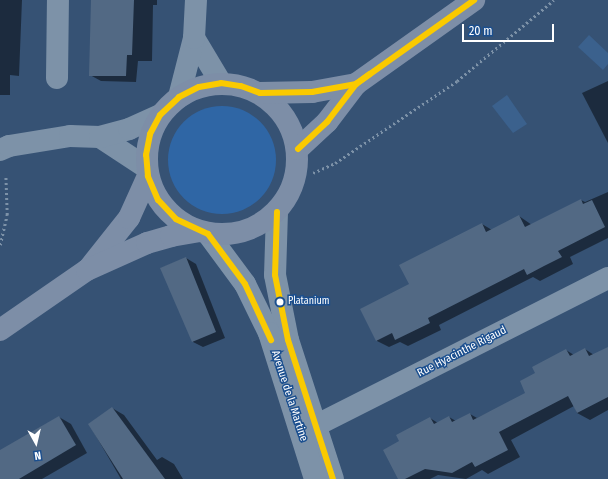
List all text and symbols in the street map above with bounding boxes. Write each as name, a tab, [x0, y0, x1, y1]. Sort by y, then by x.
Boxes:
scale bar	[464, 16, 556, 42]
text: 20 m	[469, 24, 493, 38]
place label: Platanium	[288, 296, 329, 308]
marker: Platanium	[275, 297, 285, 307]
street label: Rue Hyacinthe Rigaud	[415, 324, 509, 380]
street label: Avenue de la Martine	[268, 349, 310, 443]
north arrow	[16, 423, 56, 463]
text: N	[34, 448, 42, 462]

